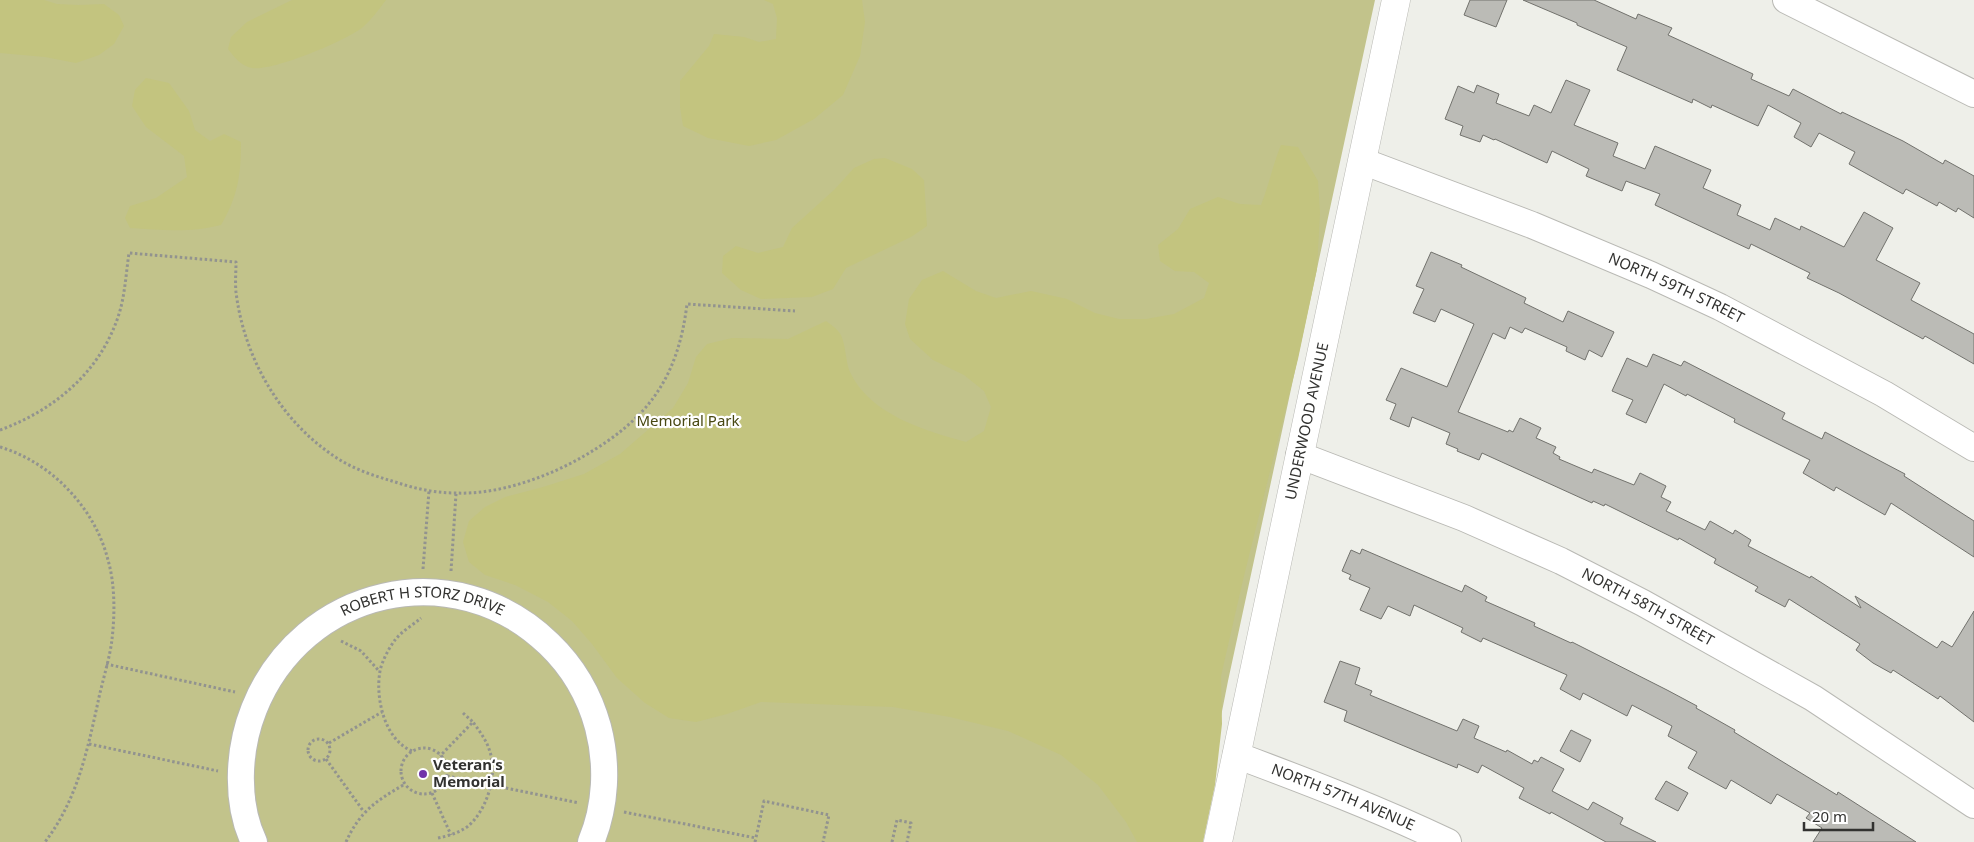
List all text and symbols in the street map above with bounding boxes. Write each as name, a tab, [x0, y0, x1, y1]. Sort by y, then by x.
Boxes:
street label: NORTH 59TH STREET	[1606, 247, 1749, 327]
street label: UNDERWOOD AVENUE	[1280, 341, 1332, 502]
park label: Memorial Park	[636, 410, 740, 430]
street label: NORTH 58TH STREET	[1579, 562, 1719, 650]
text: ROBERT H STORZ DRIVE	[337, 581, 508, 620]
street label: ROBERT H STORZ DRIVE	[339, 605, 507, 623]
place label: Veteranʻs Memorial	[433, 754, 505, 791]
street label: NORTH 57TH AVENUE	[1269, 758, 1418, 834]
marker: Veteranʻs Memorial	[417, 768, 429, 780]
scale bar	[1804, 800, 1873, 832]
text: 20 m	[1812, 806, 1847, 826]

